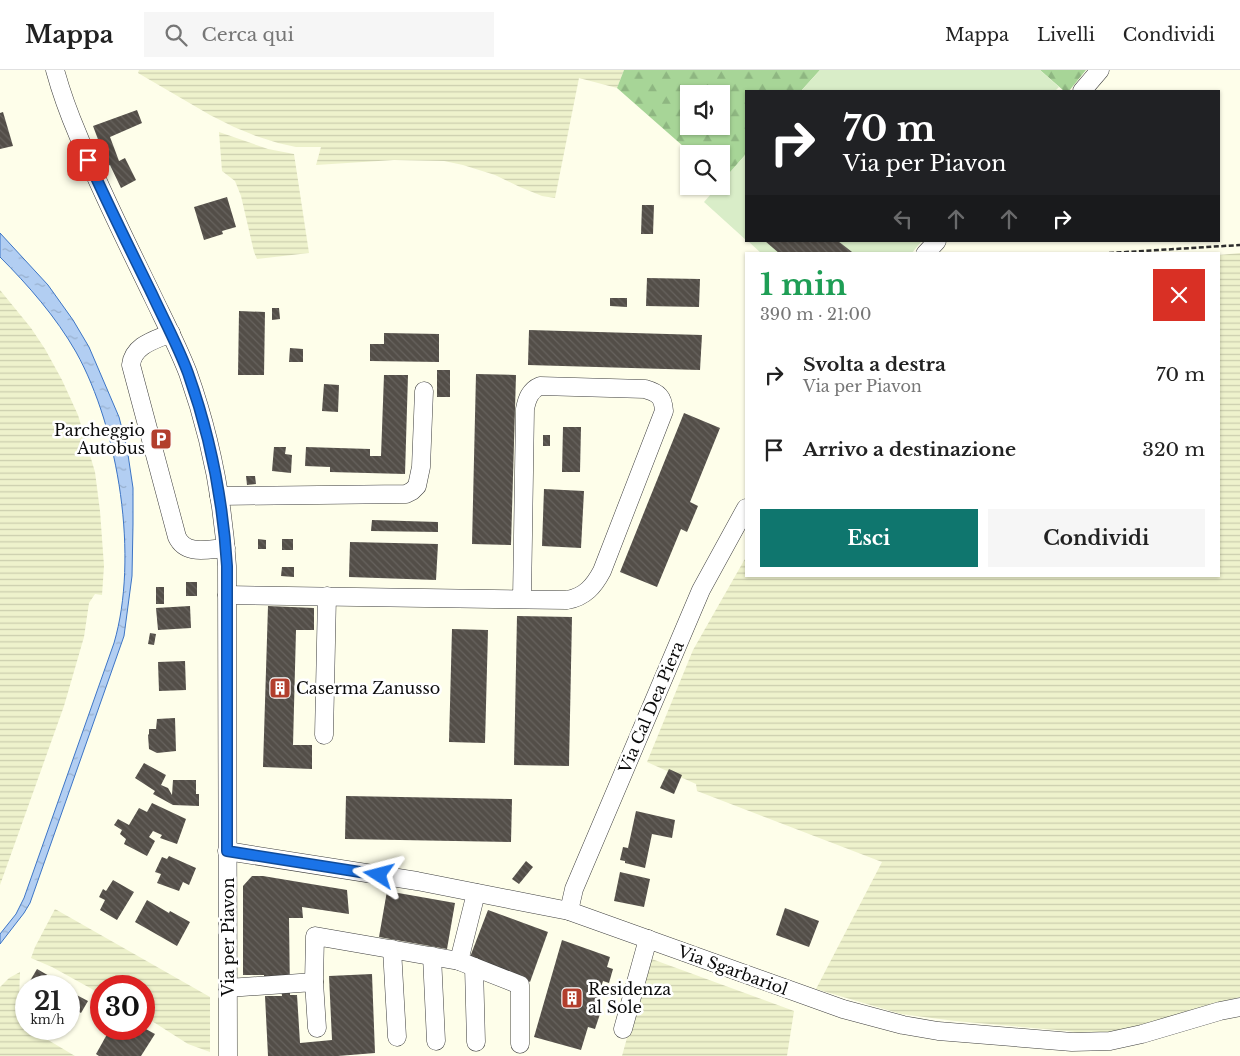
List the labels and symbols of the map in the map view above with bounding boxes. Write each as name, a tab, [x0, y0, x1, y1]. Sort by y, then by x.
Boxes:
pin	[67, 139, 109, 181]
place label: Parcheggio Autobus	[54, 420, 145, 458]
parking icon: Parcheggio Autobus	[149, 427, 173, 451]
street label: Via Cal Dea Piera	[614, 638, 688, 777]
building icon: Caserma Zanusso	[268, 676, 292, 700]
place label: Caserma Zanusso	[296, 678, 440, 698]
position arrow	[352, 848, 404, 900]
street label: Via per Piavon	[218, 878, 238, 997]
street label: Via Sgarbariol	[674, 941, 791, 999]
speed limit sign: 30	[90, 975, 155, 1040]
place label: Residenza al Sole	[588, 979, 671, 1017]
building icon: Residenza al Sole	[560, 986, 584, 1010]

